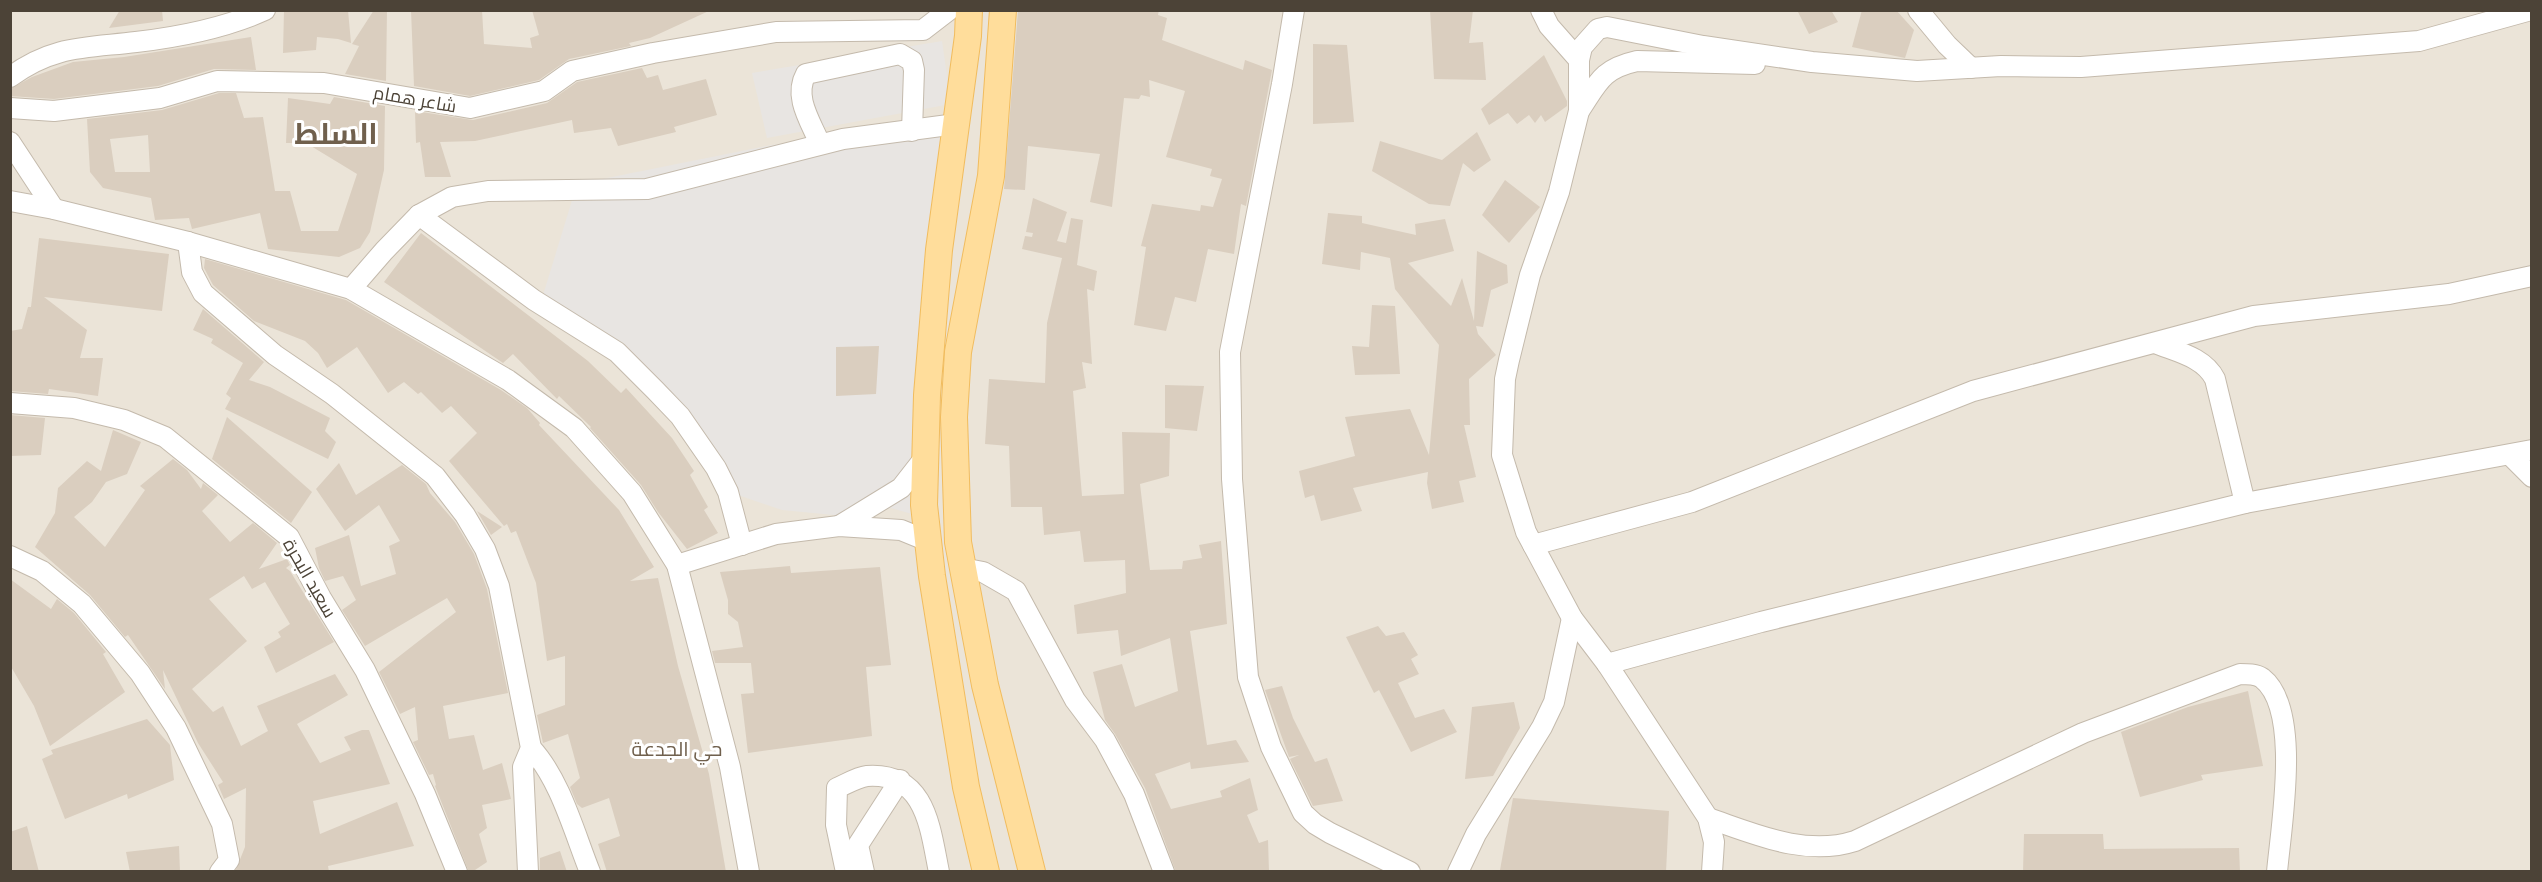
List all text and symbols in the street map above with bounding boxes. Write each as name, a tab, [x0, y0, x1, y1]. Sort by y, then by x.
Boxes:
street label: شاعر همام	[372, 81, 458, 119]
district label: السلط	[294, 116, 378, 151]
street label: سعيد البحرة	[278, 535, 341, 622]
district label: حي الجدعة	[632, 737, 722, 765]

